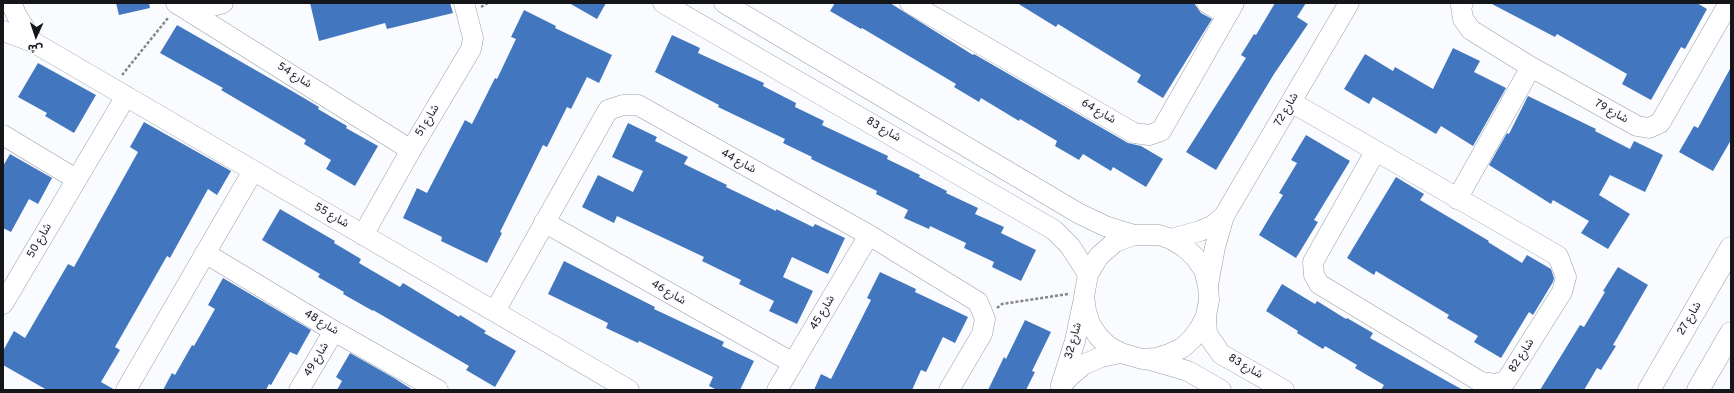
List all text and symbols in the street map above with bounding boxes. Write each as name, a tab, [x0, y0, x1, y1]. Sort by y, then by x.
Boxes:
north arrow	[16, 16, 56, 56]
text: ش	[27, 41, 43, 55]
street label: شارع 54	[274, 60, 314, 92]
street label: شارع 72	[1272, 91, 1302, 129]
street label: شارع 64	[1078, 97, 1118, 127]
street label: شارع 79	[1592, 97, 1630, 127]
street label: شارع 51	[413, 103, 443, 139]
street label: شارع 83	[864, 115, 902, 145]
street label: شارع 44	[718, 147, 758, 177]
street label: شارع 55	[311, 201, 351, 231]
street label: شارع 50	[25, 221, 55, 261]
street label: شارع 46	[648, 278, 688, 308]
street label: شارع 45	[808, 293, 838, 333]
street label: شارع 27	[1675, 300, 1705, 338]
street label: شارع 48	[301, 308, 341, 338]
street label: شارع 32	[1063, 321, 1085, 361]
street label: شارع 82	[1507, 337, 1537, 375]
street label: شارع 49	[302, 341, 332, 379]
street label: شارع 83	[1226, 352, 1264, 382]

